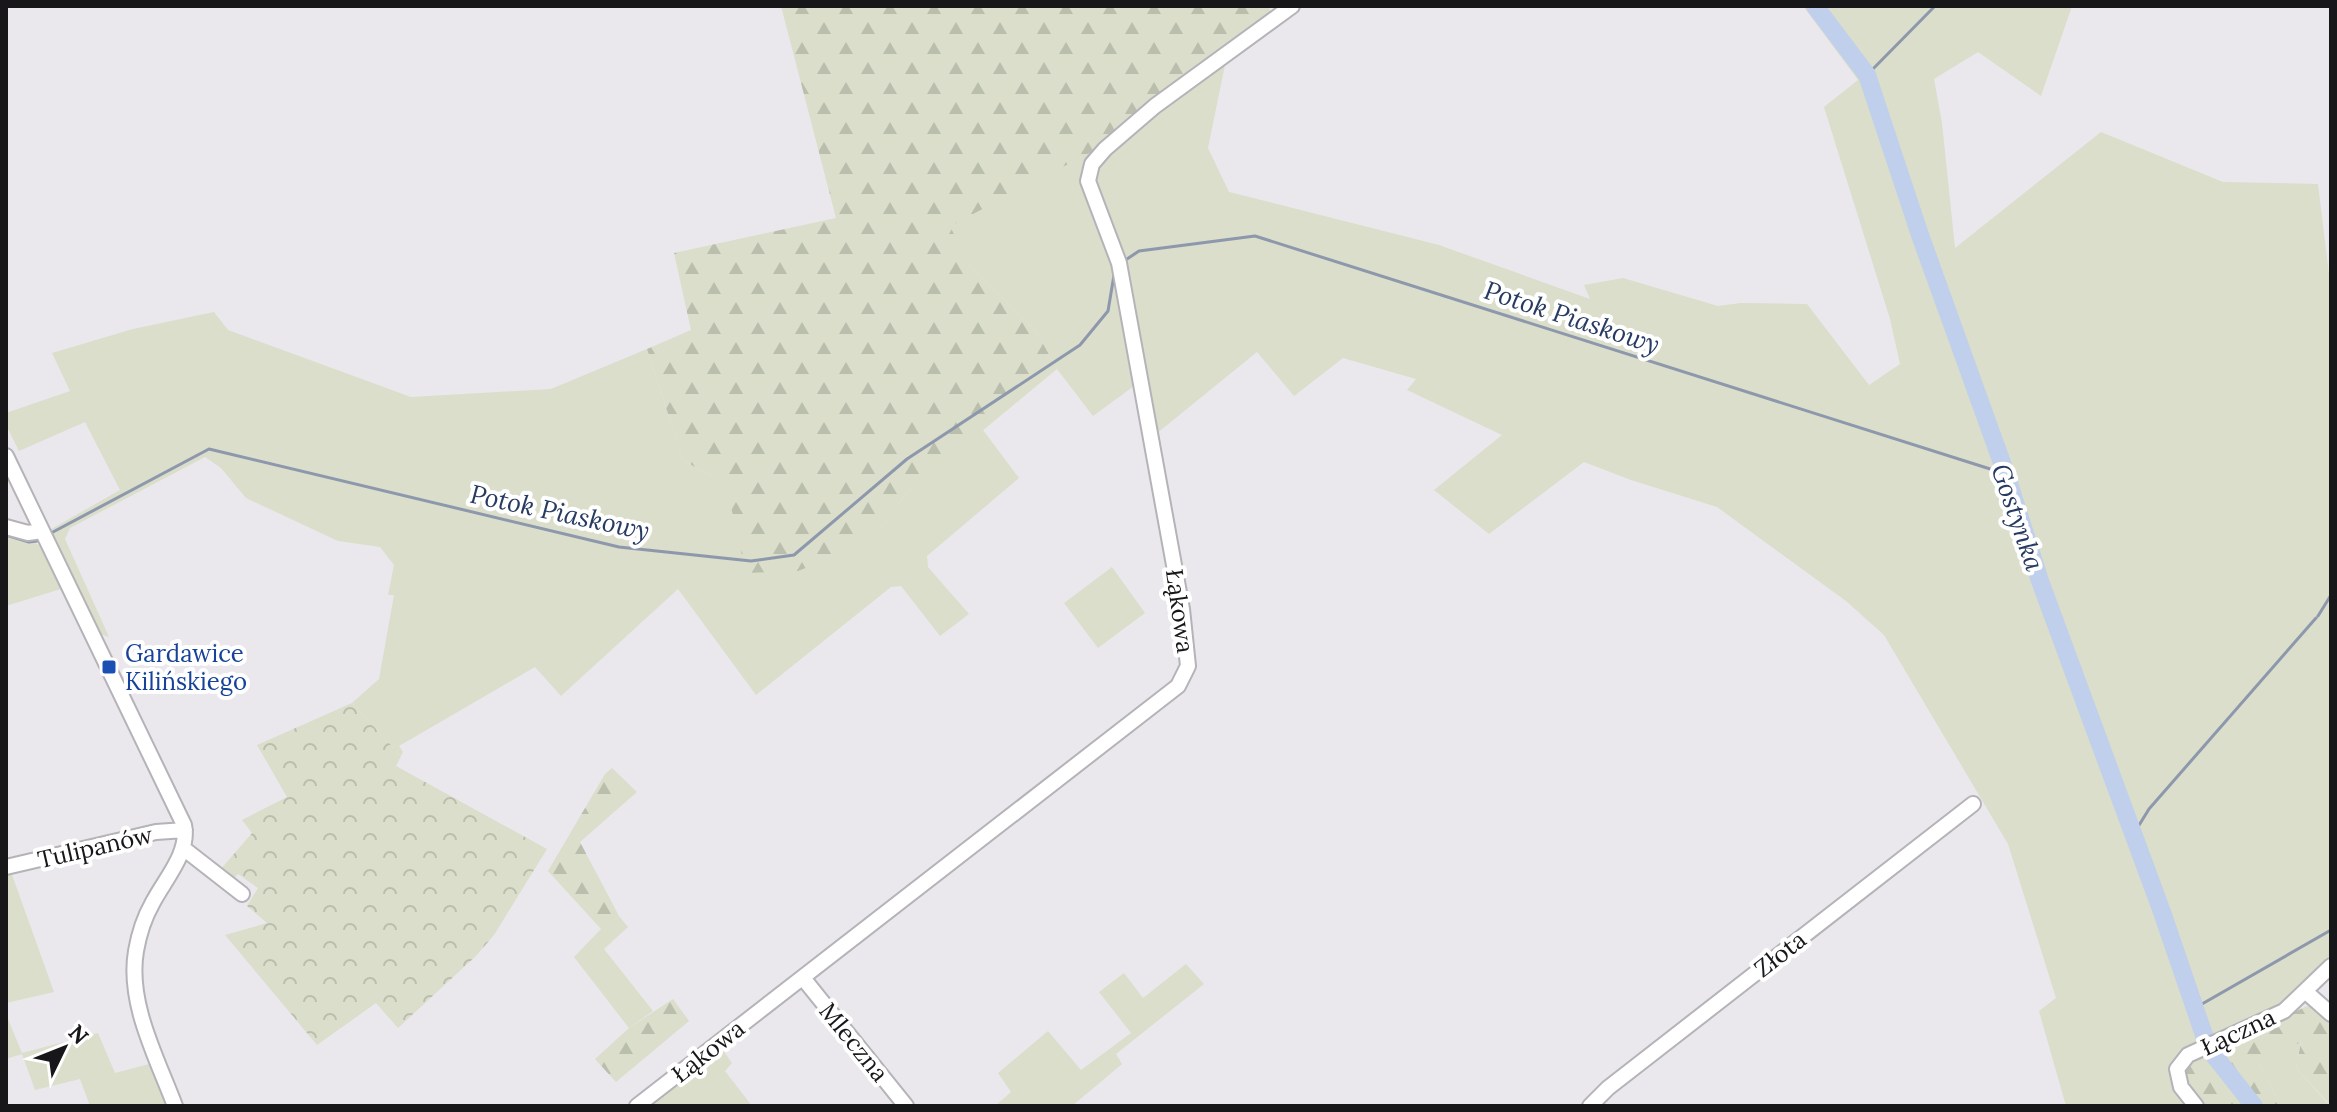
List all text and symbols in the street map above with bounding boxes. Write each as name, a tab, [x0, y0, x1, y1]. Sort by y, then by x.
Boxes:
water label: Potok Piaskowy	[1480, 273, 1664, 361]
water label: Gostynka	[1984, 459, 2052, 575]
water label: Potok Piaskowy	[467, 477, 653, 547]
street label: Łąkowa	[1159, 567, 1201, 655]
place label: Gardawice Kilińskiego	[125, 638, 247, 697]
marker: Gardawice Kilińskiego	[100, 658, 118, 676]
street label: Tulipanów	[35, 819, 156, 875]
street label: Złota	[1748, 924, 1812, 984]
street label: Mleczna	[813, 996, 895, 1088]
street label: Łączna	[2196, 1001, 2280, 1063]
north arrow	[24, 1008, 104, 1088]
street label: Łąkowa	[665, 1013, 751, 1089]
text: N	[63, 1019, 95, 1050]

